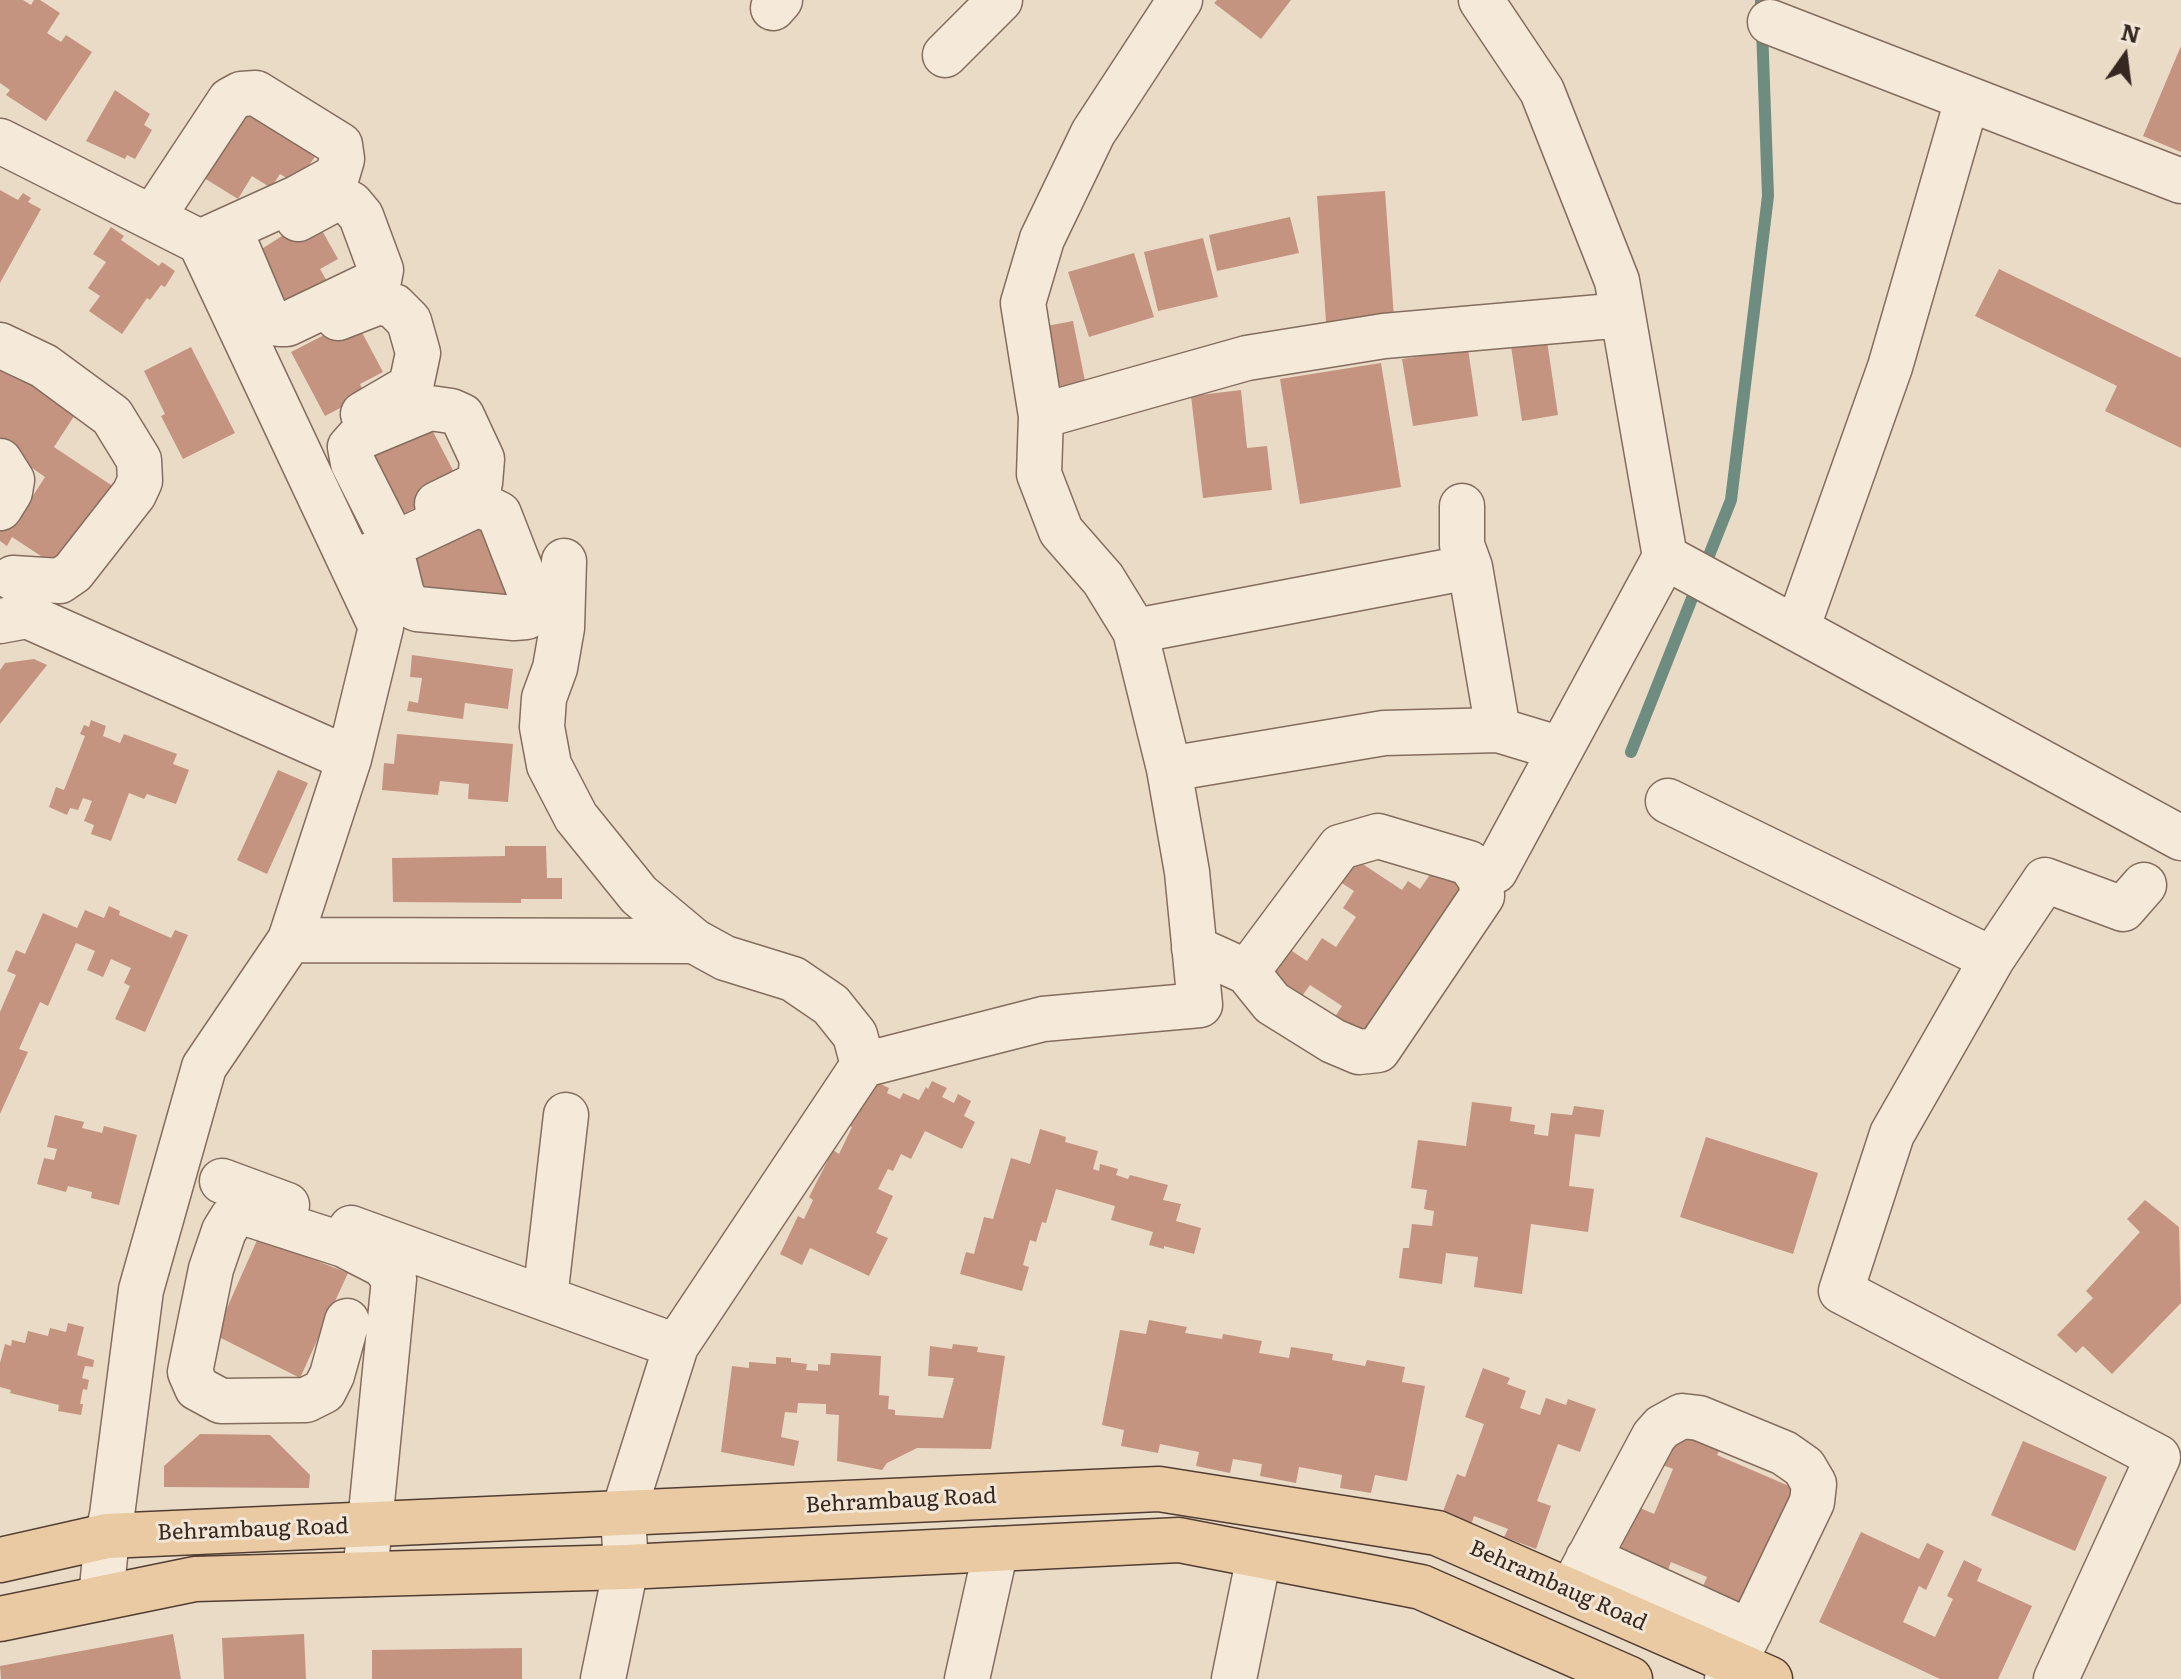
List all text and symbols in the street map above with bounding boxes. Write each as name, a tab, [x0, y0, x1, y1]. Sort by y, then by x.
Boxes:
text: N	[2118, 14, 2144, 50]
north arrow	[2085, 16, 2165, 96]
street label: Behrambaug Road	[805, 1483, 997, 1519]
street label: Behrambaug Road	[157, 1513, 349, 1547]
street label: Behrambaug Road	[1465, 1535, 1651, 1637]

